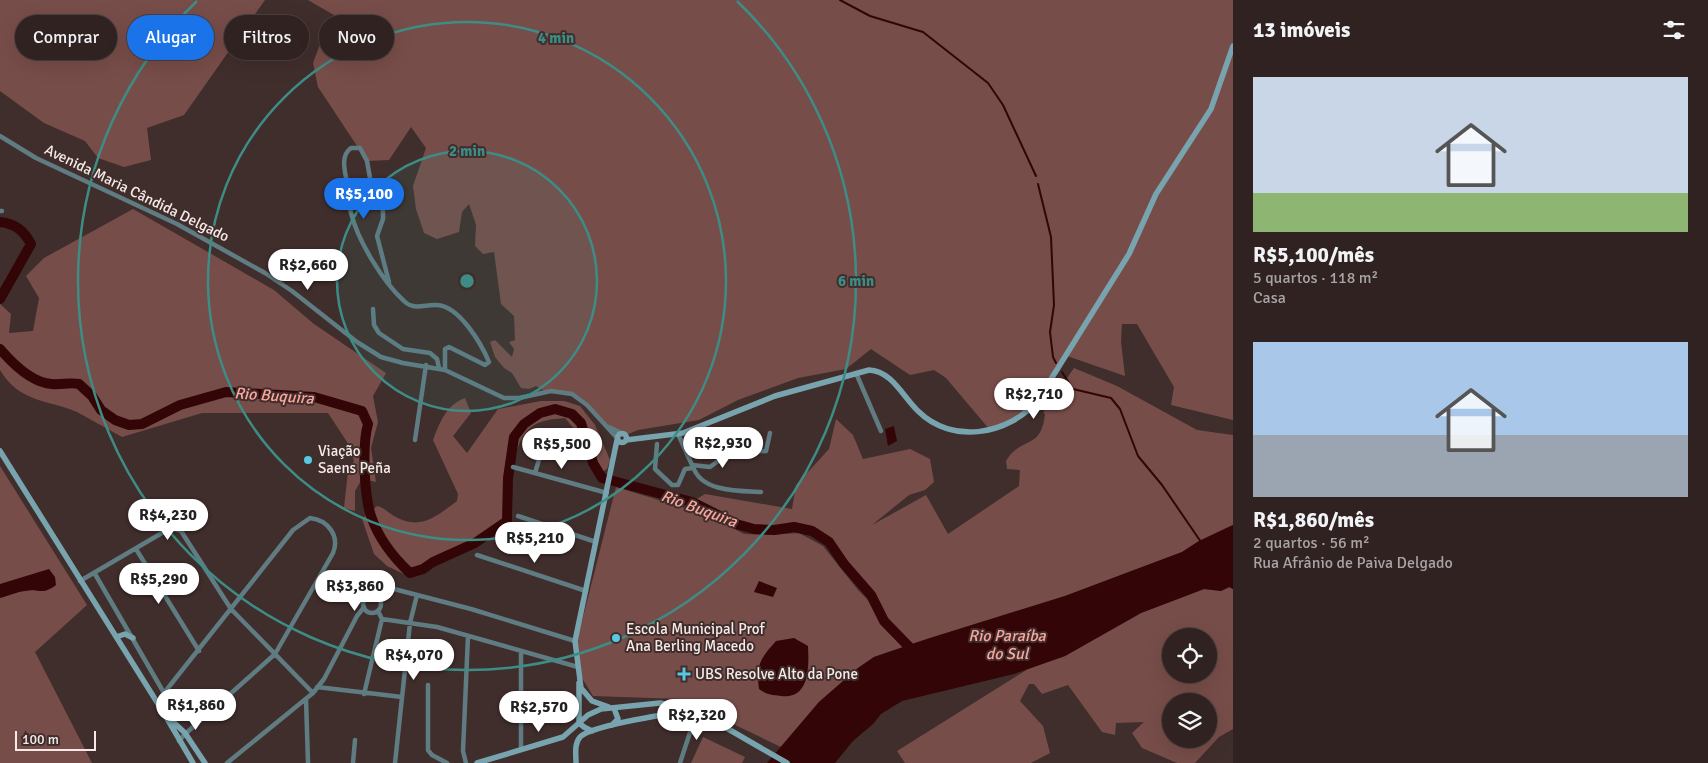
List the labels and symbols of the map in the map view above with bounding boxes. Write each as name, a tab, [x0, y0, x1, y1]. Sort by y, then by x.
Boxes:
text: 4 min	[538, 29, 574, 47]
street label: Avenida Maria Cândida Delgado	[42, 140, 232, 246]
text: 2 min	[449, 142, 485, 160]
pin: R$5,100	[318, 178, 410, 220]
pin: R$2,660	[262, 248, 354, 291]
centre of rings	[458, 272, 476, 290]
text: 6 min	[838, 272, 874, 290]
pin: R$2,710	[988, 378, 1080, 420]
water label: Rio Buquira	[234, 383, 315, 409]
pin: R$2,930	[677, 426, 769, 469]
pin: R$5,500	[516, 428, 608, 470]
place label: Viação Saens Peña	[318, 442, 391, 477]
marker: Viação Saens Peña	[302, 454, 314, 466]
water label: Rio Buquira	[658, 486, 741, 532]
pin: R$4,230	[122, 498, 214, 541]
pin: R$5,210	[489, 522, 581, 564]
pin: R$5,290	[113, 562, 205, 605]
pin: R$3,860	[309, 570, 401, 612]
place label: Escola Municipal Prof Ana Berling Macedo	[626, 620, 765, 655]
water label: Rio Paraíba do Sul	[968, 626, 1047, 664]
marker: Escola Municipal Prof Ana Berling Macedo	[610, 632, 622, 644]
pin: R$4,070	[368, 638, 460, 681]
place label: UBS Resolve Alto da Pone	[695, 665, 858, 683]
marker: UBS Resolve Alto da Pone	[677, 667, 691, 681]
pin: R$1,860	[150, 688, 242, 731]
pin: R$2,570	[493, 690, 585, 733]
pin: R$2,320	[651, 698, 743, 741]
scale bar	[15, 728, 96, 751]

